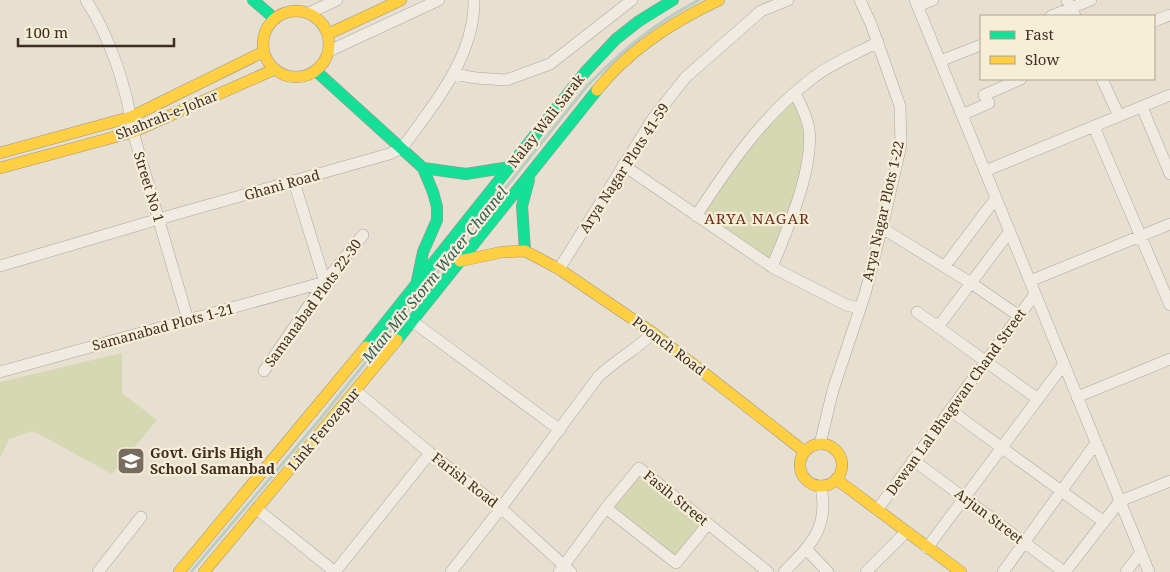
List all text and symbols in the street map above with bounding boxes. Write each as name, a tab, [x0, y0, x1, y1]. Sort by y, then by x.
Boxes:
scale bar	[18, 15, 174, 47]
legend	[980, 15, 1155, 80]
text: 100 m	[25, 22, 68, 42]
text: Fast	[1025, 24, 1054, 44]
text: Slow	[1025, 49, 1059, 69]
street label: Nalay Wali Sarak	[503, 69, 589, 171]
street label: Shahrah-e-Johar	[113, 85, 221, 144]
street label: Arya Nagar Plots 41-59	[574, 99, 673, 236]
street label: Arya Nagar Plots 1-22	[857, 139, 908, 283]
street label: Street No 1	[130, 149, 169, 224]
street label: Ghani Road	[242, 165, 322, 204]
water label: Mian Mir Storm Water Channel	[356, 182, 512, 367]
district label: ARYA NAGAR	[704, 208, 810, 228]
street label: Samanabad Plots 22-30	[260, 235, 366, 370]
street label: Samanabad Plots 1-21	[90, 298, 236, 355]
street label: Dewan Lal Bhagwan Chand Street	[881, 304, 1030, 499]
street label: Poonch Road	[629, 312, 710, 380]
street label: Link Ferozepur	[283, 383, 364, 474]
place label: Govt. Girls High School Samanbad	[150, 443, 275, 478]
school or university icon: Govt. Girls High School Samanbad	[116, 446, 146, 476]
street label: Farish Road	[428, 448, 503, 512]
street label: Fasih Street	[640, 466, 713, 530]
street label: Arjun Street	[951, 484, 1028, 548]

